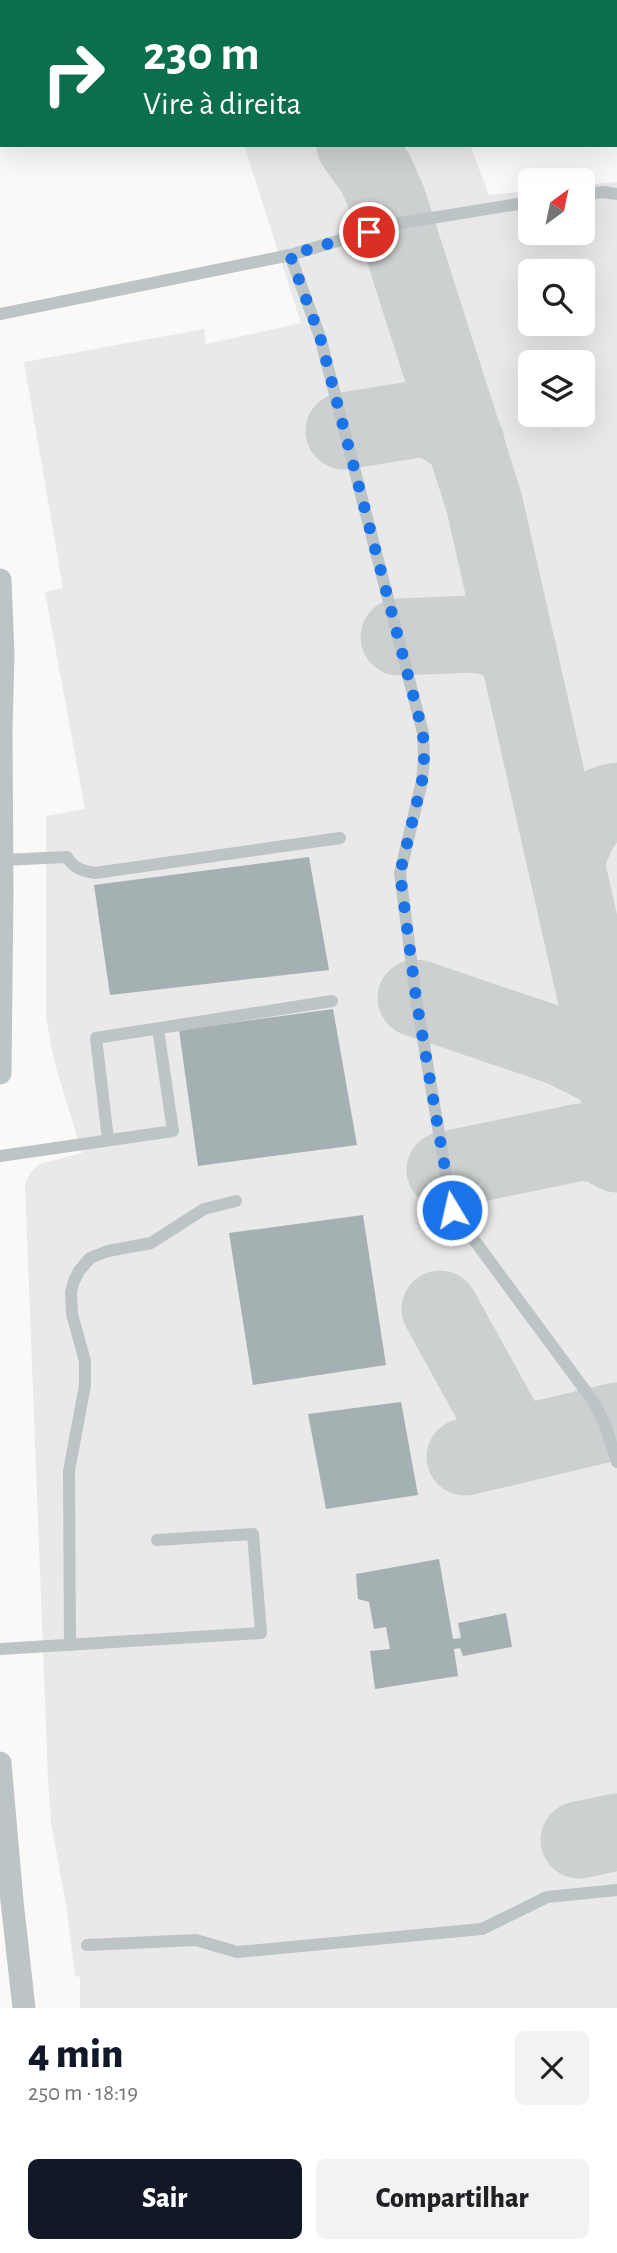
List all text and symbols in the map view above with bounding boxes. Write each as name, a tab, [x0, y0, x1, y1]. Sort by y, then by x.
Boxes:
icon: right	[28, 28, 119, 119]
text: 230 m	[143, 30, 260, 79]
text: Vire à direita	[143, 88, 301, 120]
north arrow	[518, 168, 595, 245]
map controls	[518, 168, 595, 427]
pin	[339, 202, 399, 262]
icon: arrive	[350, 213, 388, 251]
button: search	[518, 259, 595, 336]
button: layers	[518, 350, 595, 427]
position arrow	[415, 1173, 489, 1247]
button: close	[515, 2031, 589, 2105]
text: 4 min	[28, 2033, 124, 2075]
text: 250 m · 18:19	[28, 2082, 138, 2105]
button: Sair	[28, 2159, 302, 2239]
button: Compartilhar	[316, 2159, 589, 2239]

